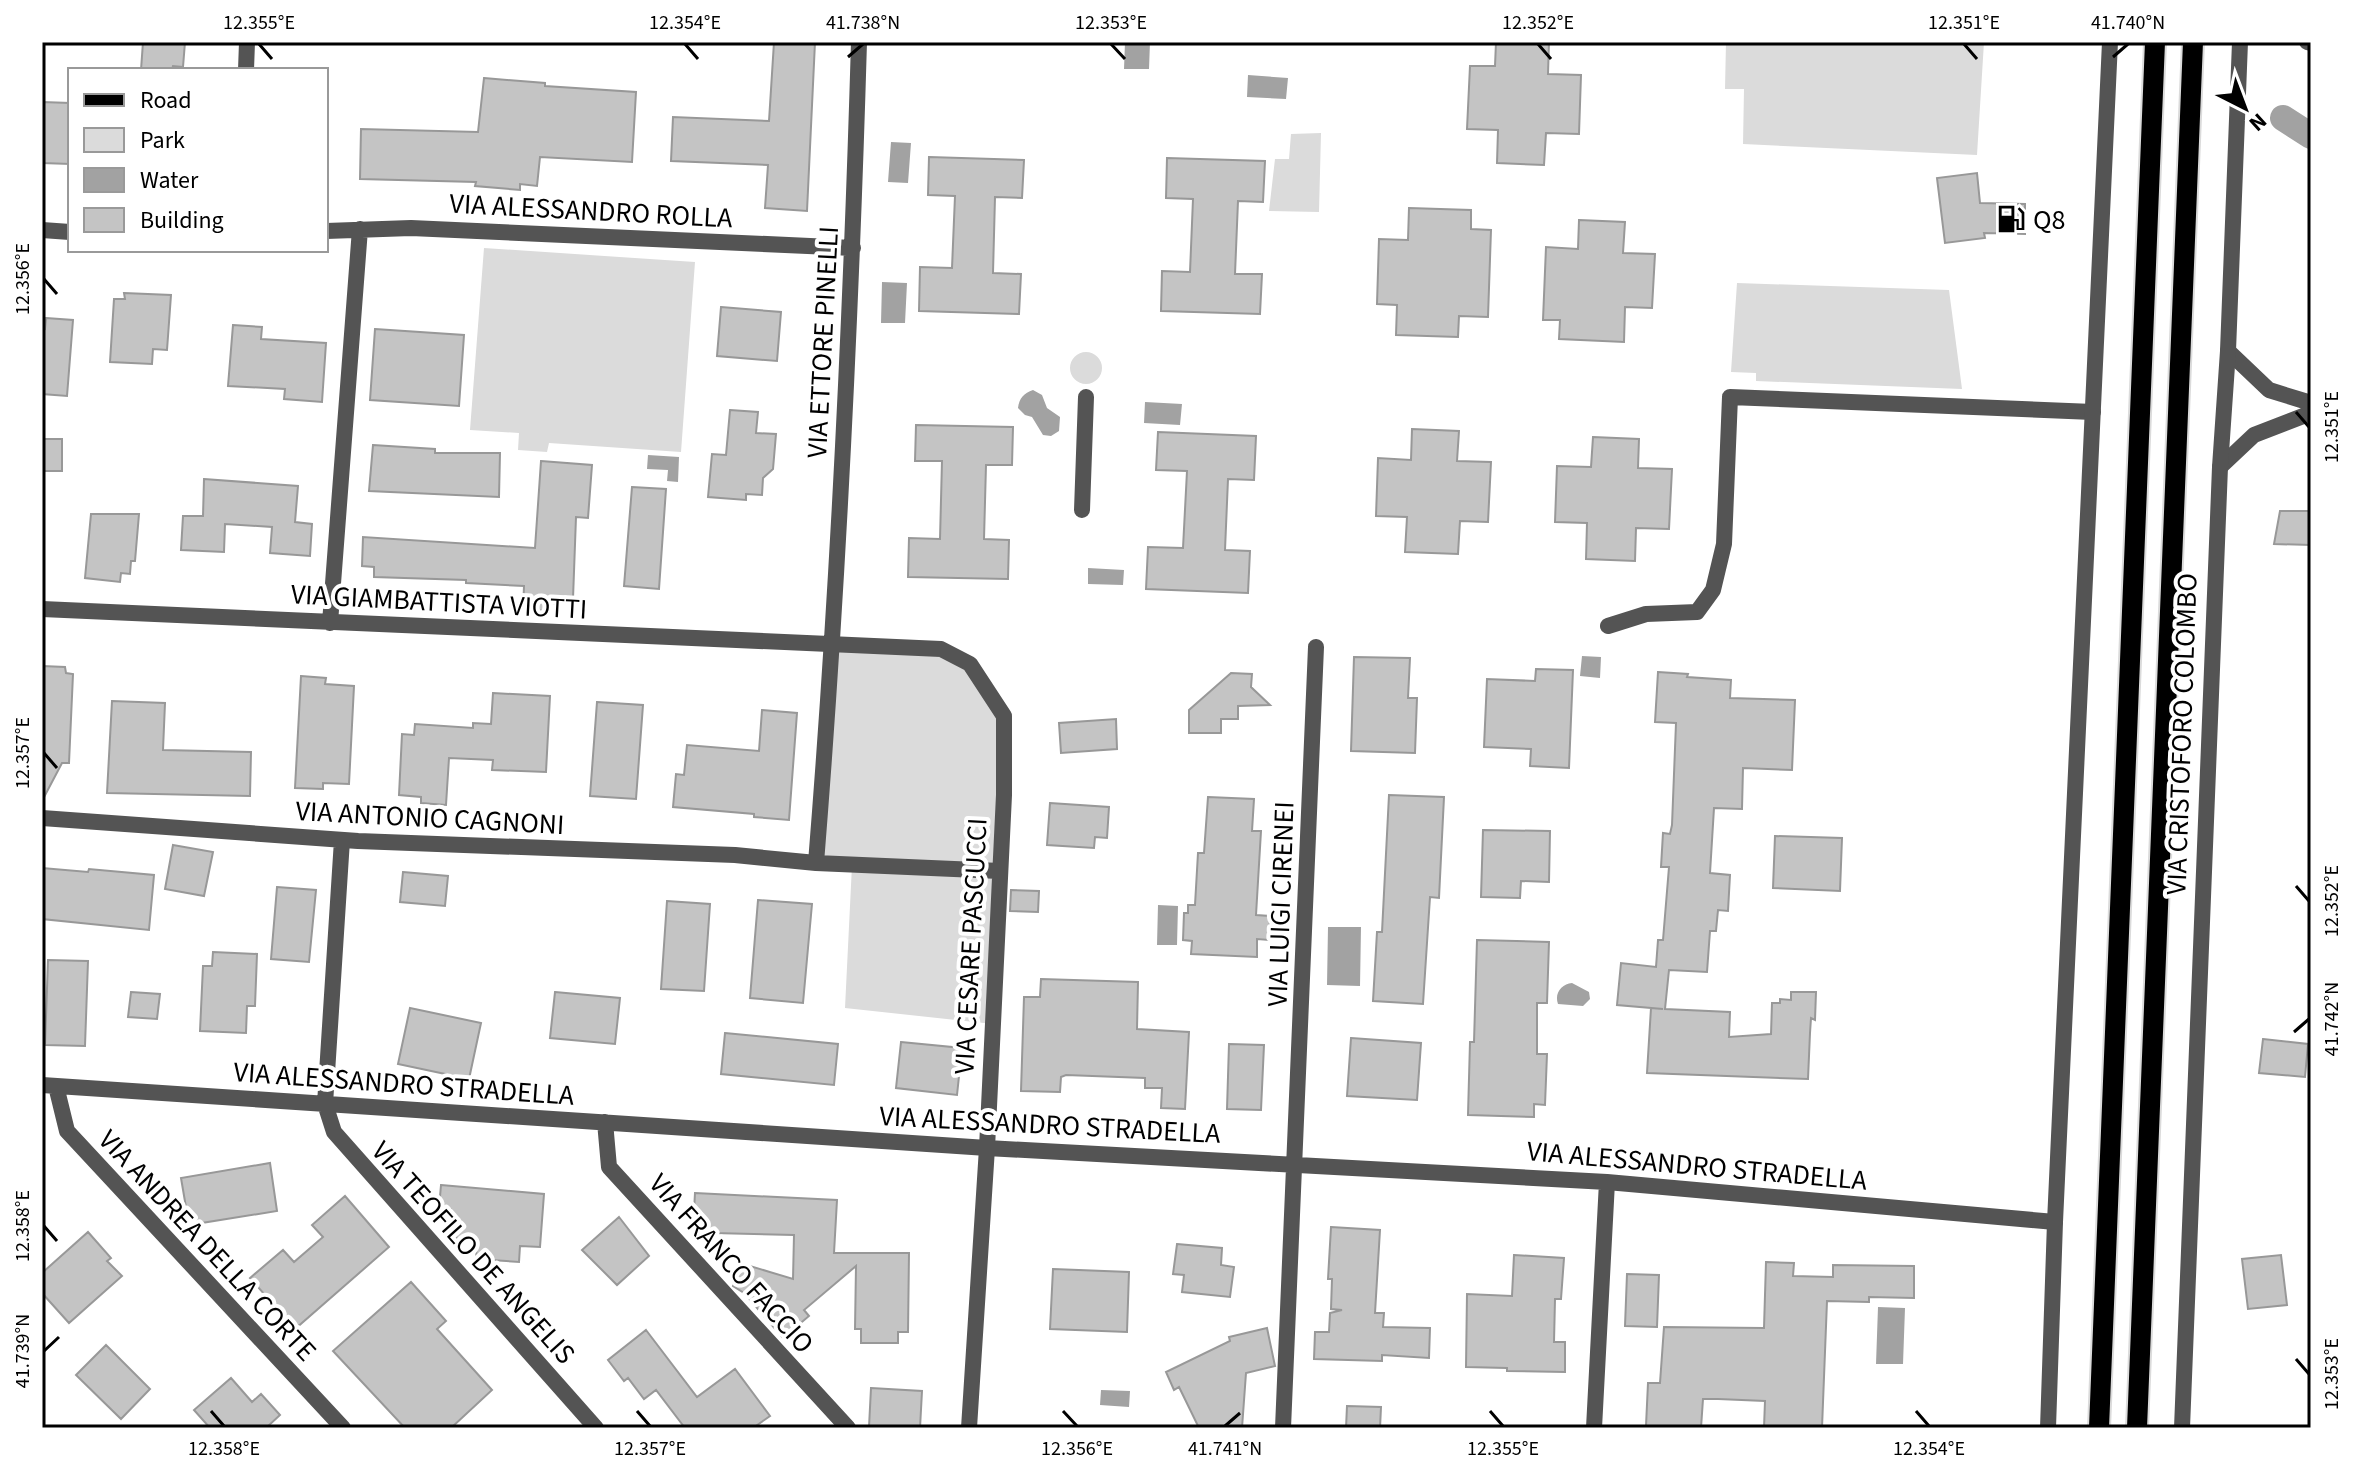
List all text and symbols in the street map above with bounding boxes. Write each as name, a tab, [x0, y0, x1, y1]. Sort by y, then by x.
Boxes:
text: 12.355°E	[223, 9, 295, 37]
text: 12.354°E	[649, 9, 721, 37]
text: 41.738°N	[826, 9, 900, 37]
text: 12.353°E	[1075, 9, 1147, 37]
text: 12.352°E	[1502, 9, 1574, 37]
text: 12.351°E	[1928, 9, 2000, 37]
text: 41.740°N	[2091, 9, 2165, 37]
legend	[68, 68, 328, 252]
north arrow	[2205, 68, 2285, 148]
text: Road	[140, 83, 192, 118]
text: N	[2242, 105, 2274, 139]
text: Park	[140, 123, 185, 158]
text: Water	[140, 163, 199, 198]
street label: VIA ALESSANDRO ROLLA	[448, 184, 734, 238]
place label: Q8	[2033, 200, 2066, 240]
text: Building	[140, 203, 224, 238]
fuel station icon: Q8	[1996, 204, 2026, 234]
street label: VIA ETTORE PINELLI	[797, 225, 849, 459]
text: 12.356°E	[9, 243, 37, 315]
text: 12.351°E	[2318, 391, 2346, 463]
street label: VIA CRISTOFORO COLOMBO	[2156, 572, 2208, 896]
street label: VIA GIAMBATTISTA VIOTTI	[290, 574, 588, 630]
text: 12.357°E	[9, 717, 37, 789]
street label: VIA ANTONIO CAGNONI	[295, 791, 565, 845]
street label: VIA LUIGI CIRENEI	[1257, 801, 1305, 1007]
street label: VIA CESARE PASCUCCI	[944, 817, 998, 1075]
text: 12.352°E	[2318, 865, 2346, 937]
text: 41.742°N	[2318, 982, 2346, 1056]
street label: VIA ALESSANDRO STRADELLA	[232, 1052, 576, 1116]
street label: VIA ALESSANDRO STRADELLA	[879, 1096, 1222, 1154]
street label: VIA ANDREA DELLA CORTE	[89, 1121, 325, 1370]
street label: VIA ALESSANDRO STRADELLA	[1525, 1131, 1869, 1201]
street label: VIA TEOFILO DE ANGELIS	[362, 1132, 584, 1373]
street label: VIA FRANCO FACCIO	[640, 1165, 823, 1362]
text: 12.358°E	[9, 1190, 37, 1262]
text: 41.739°N	[9, 1314, 37, 1388]
text: 12.353°E	[2318, 1338, 2346, 1410]
text: 12.358°E	[188, 1435, 260, 1463]
text: 12.357°E	[614, 1435, 686, 1463]
text: 12.356°E	[1041, 1435, 1113, 1463]
text: 41.741°N	[1188, 1435, 1262, 1463]
text: 12.355°E	[1467, 1435, 1539, 1463]
text: 12.354°E	[1893, 1435, 1965, 1463]

